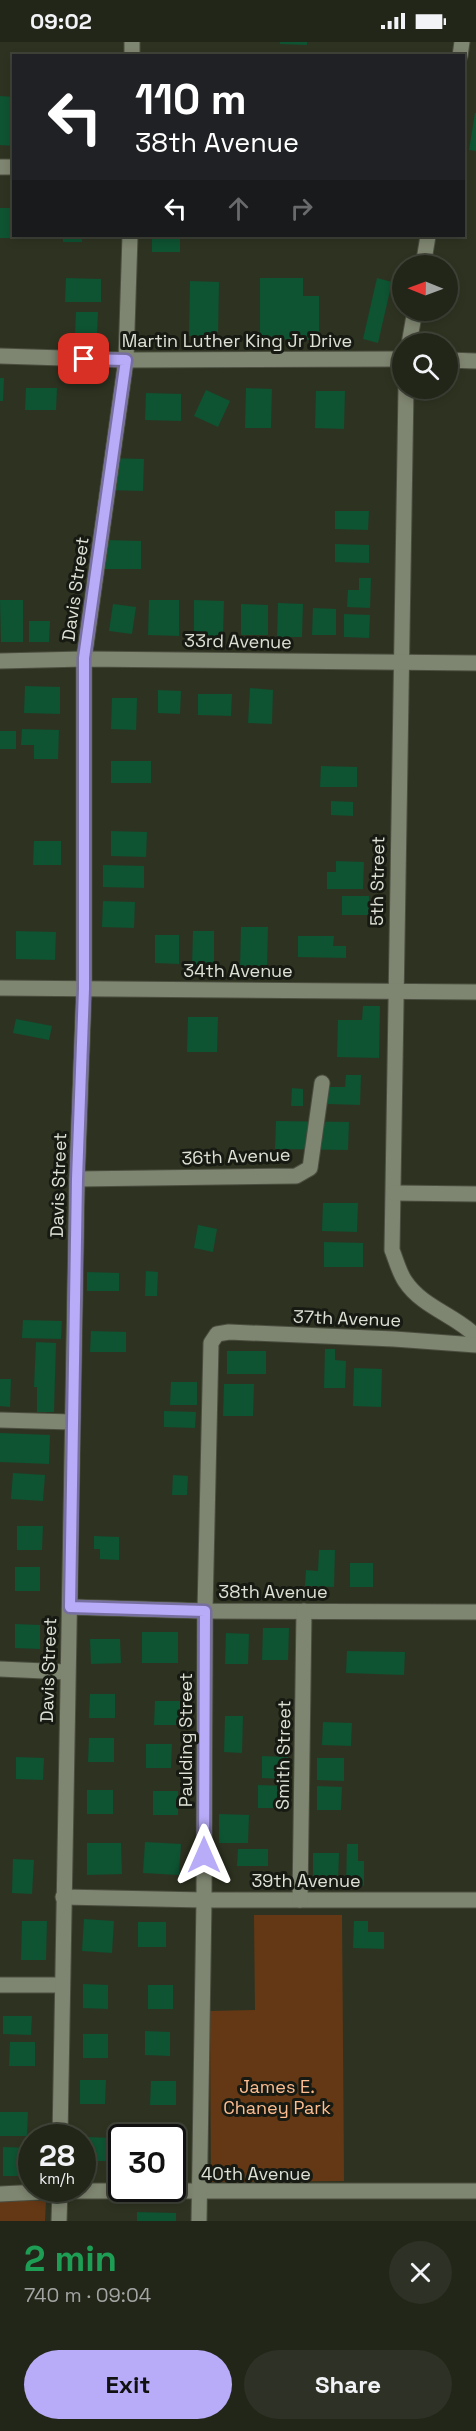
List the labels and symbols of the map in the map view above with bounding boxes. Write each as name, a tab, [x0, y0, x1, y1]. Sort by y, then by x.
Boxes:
north arrow	[392, 255, 458, 321]
street label: Martin Luther King Jr Drive	[122, 329, 352, 352]
pin	[58, 333, 109, 384]
street label: Davis Street	[56, 535, 94, 643]
street label: 33rd Avenue	[184, 629, 292, 653]
street label: 5th Street	[365, 836, 389, 926]
street label: 34th Avenue	[183, 959, 293, 982]
street label: Davis Street	[45, 1132, 71, 1238]
street label: 36th Avenue	[181, 1143, 291, 1169]
street label: 37th Avenue	[292, 1305, 402, 1331]
street label: 38th Avenue	[218, 1580, 328, 1603]
street label: Davis Street	[35, 1617, 61, 1723]
street label: Paulding Street	[174, 1673, 197, 1807]
street label: Smith Street	[271, 1700, 295, 1810]
position arrow	[172, 1823, 236, 1887]
street label: 39th Avenue	[251, 1869, 361, 1892]
park label: James E. Chaney Park	[223, 2075, 331, 2119]
speed limit sign: 30	[108, 2124, 186, 2202]
street label: 40th Avenue	[201, 2162, 311, 2185]

